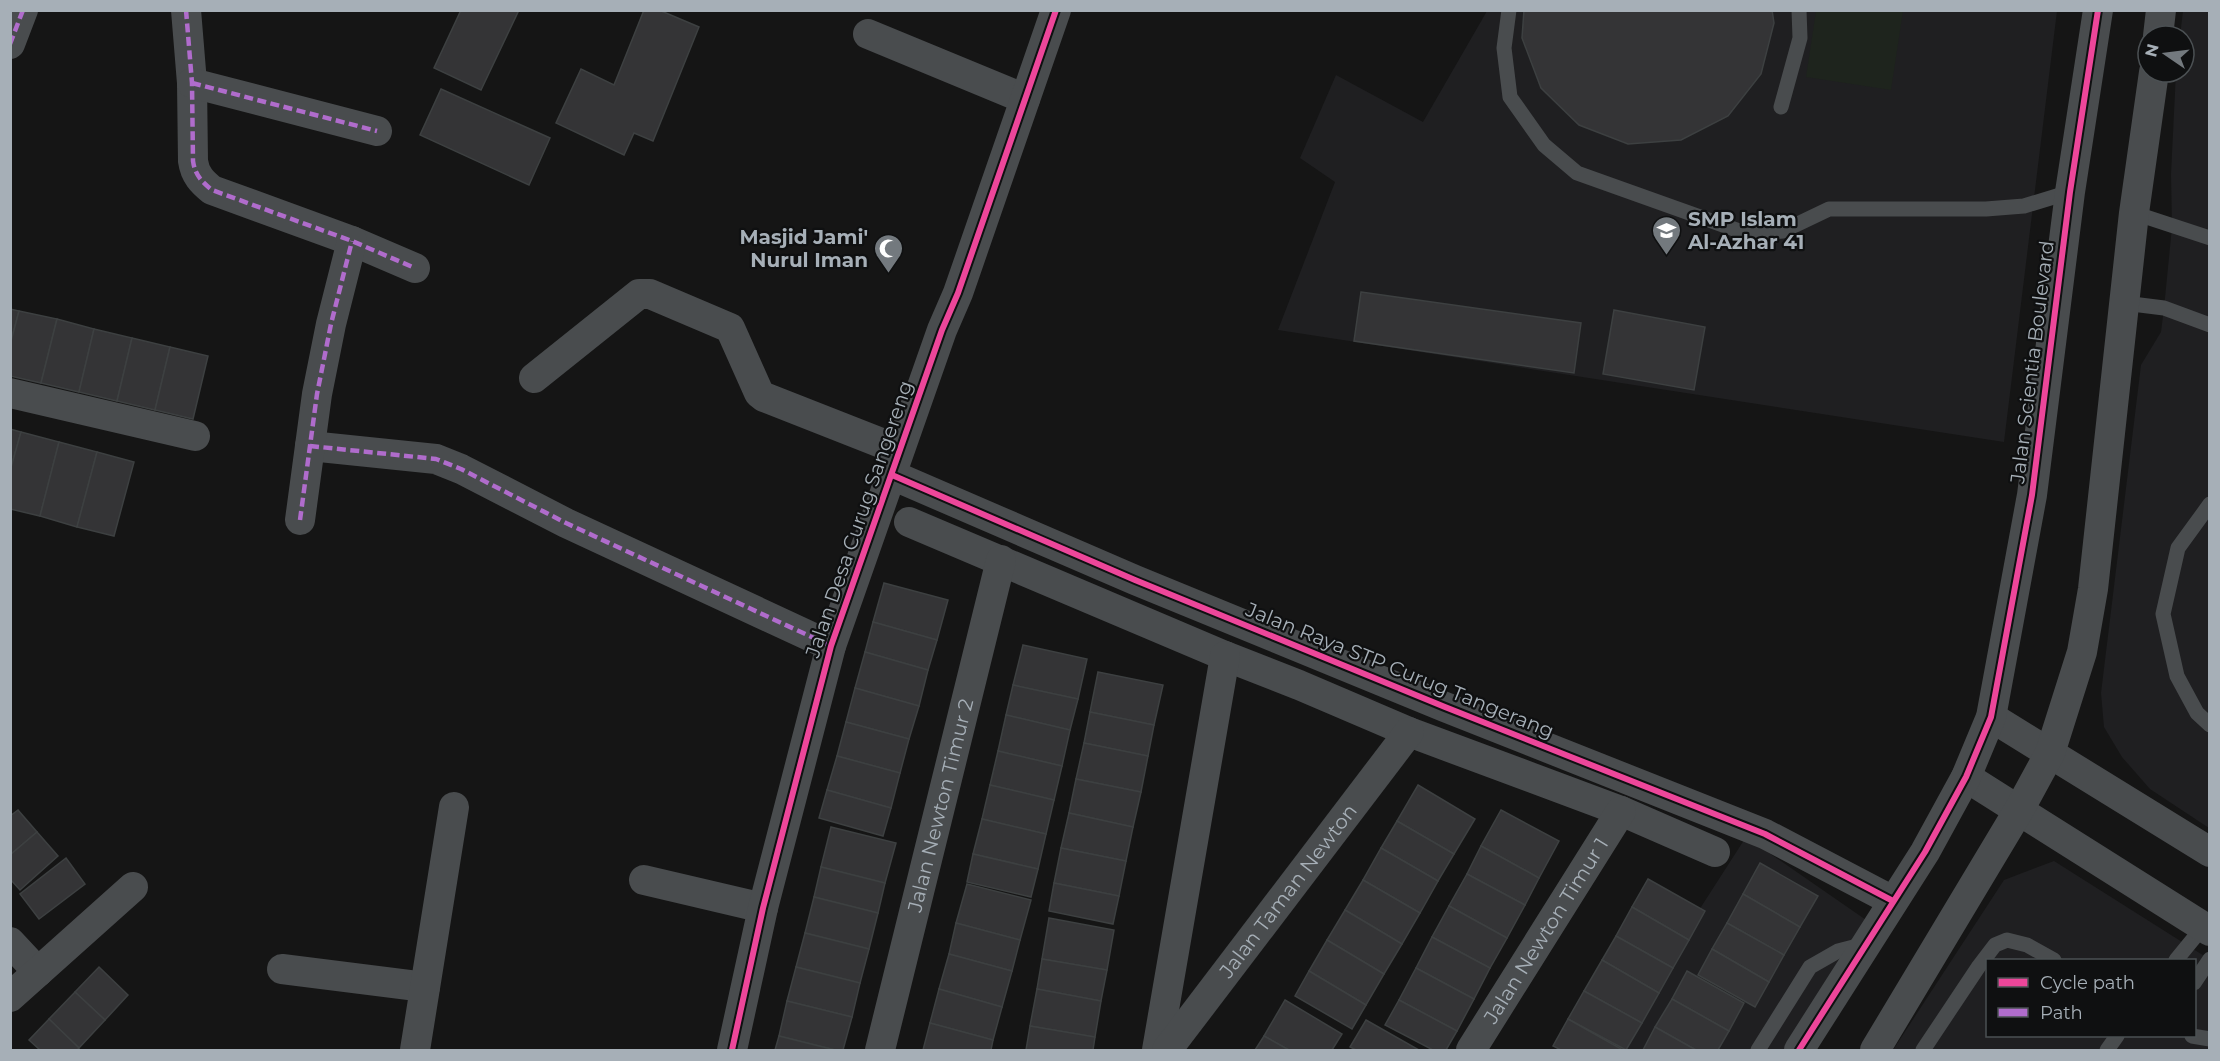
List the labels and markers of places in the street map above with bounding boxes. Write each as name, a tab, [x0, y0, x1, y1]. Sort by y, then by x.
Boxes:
place label: SMP Islam Al-Azhar 41	[1687, 207, 1804, 254]
school or university icon: SMP Islam Al-Azhar 41	[1651, 214, 1683, 256]
place label: Masjid Jami' Nurul Iman	[740, 225, 868, 272]
mosque icon: Masjid Jami' Nurul Iman	[873, 232, 905, 274]

